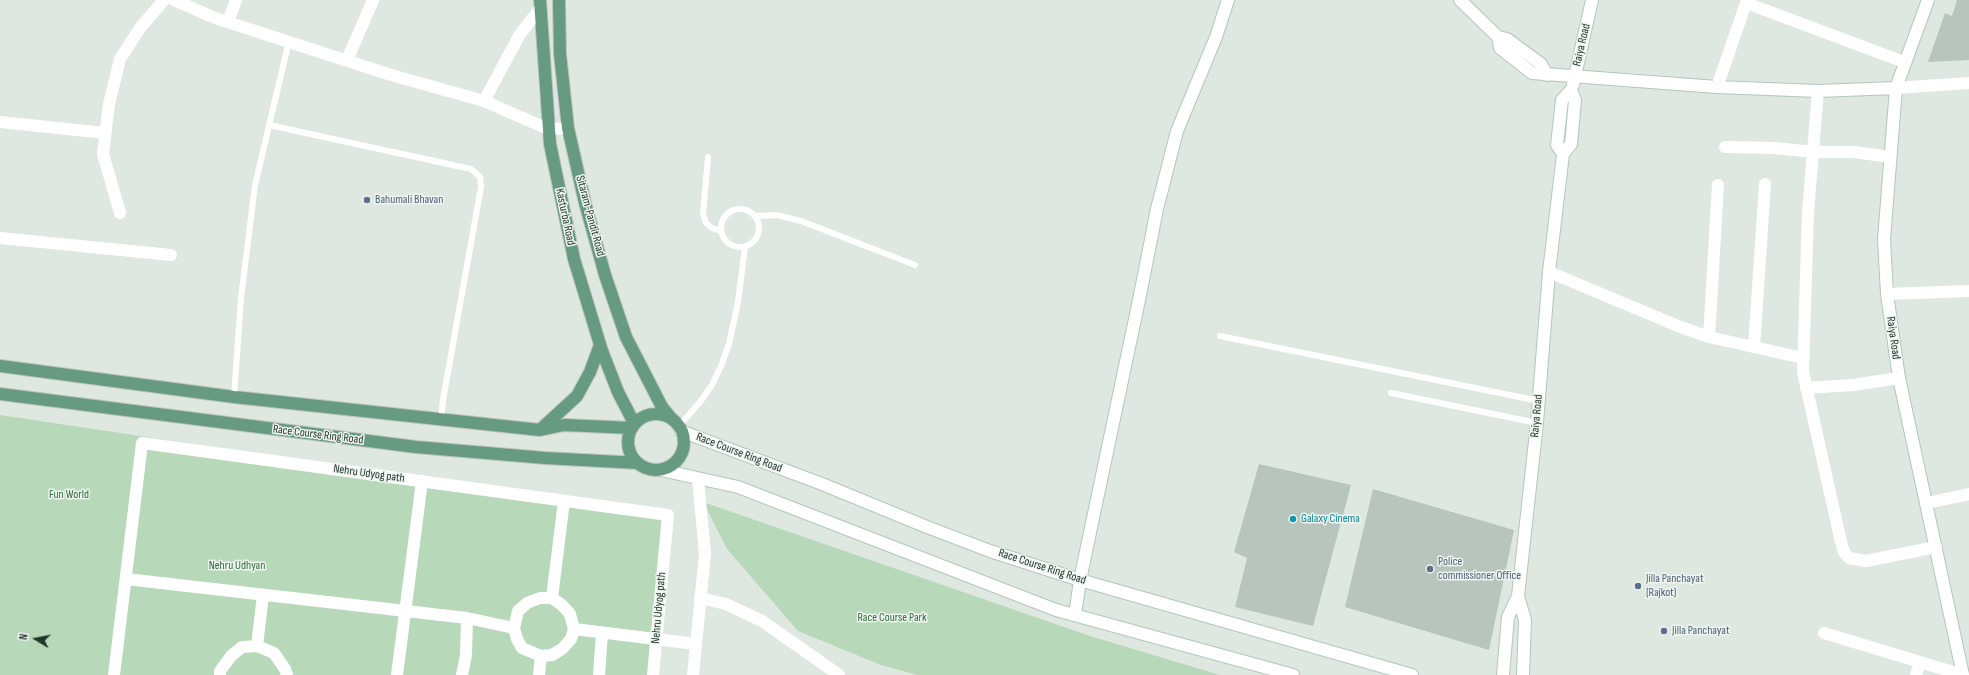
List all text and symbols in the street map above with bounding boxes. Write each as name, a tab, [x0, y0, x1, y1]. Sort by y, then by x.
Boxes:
street label: Raiya Road	[1570, 22, 1594, 68]
street label: Sitaram-Pandit Road	[572, 174, 608, 258]
street label: Kasturba Road	[552, 187, 578, 247]
place label: Bahumali Bhavan	[375, 193, 443, 207]
marker: Bahumali Bhavan	[362, 195, 372, 205]
street label: Raiya Road	[1883, 316, 1903, 360]
street label: Raiya Road	[1528, 394, 1546, 438]
street label: Race Course Ring Road	[272, 422, 364, 448]
street label: Race Course Ring Road	[694, 430, 784, 476]
street label: Nehru Udyog path	[332, 462, 406, 486]
park label: Fun World	[49, 488, 89, 502]
place label: Galaxy Cinema	[1301, 512, 1360, 526]
marker: Galaxy Cinema	[1288, 514, 1298, 524]
street label: Race Course Ring Road	[996, 546, 1088, 588]
place label: Police commissioner Office	[1438, 555, 1521, 583]
park label: Nehru Udhyan	[209, 559, 265, 573]
marker: Police commissioner Office	[1425, 564, 1435, 574]
street label: Nehru Udyog path	[649, 572, 669, 644]
place label: Jilla Panchayat (Rajkot)	[1646, 572, 1704, 600]
marker: Jilla Panchayat (Rajkot)	[1633, 581, 1643, 591]
park label: Race Course Park	[857, 611, 927, 625]
north arrow	[16, 619, 56, 659]
place label: Jilla Panchayat	[1672, 624, 1730, 638]
marker: Jilla Panchayat	[1659, 626, 1669, 636]
text: N	[17, 633, 31, 641]

